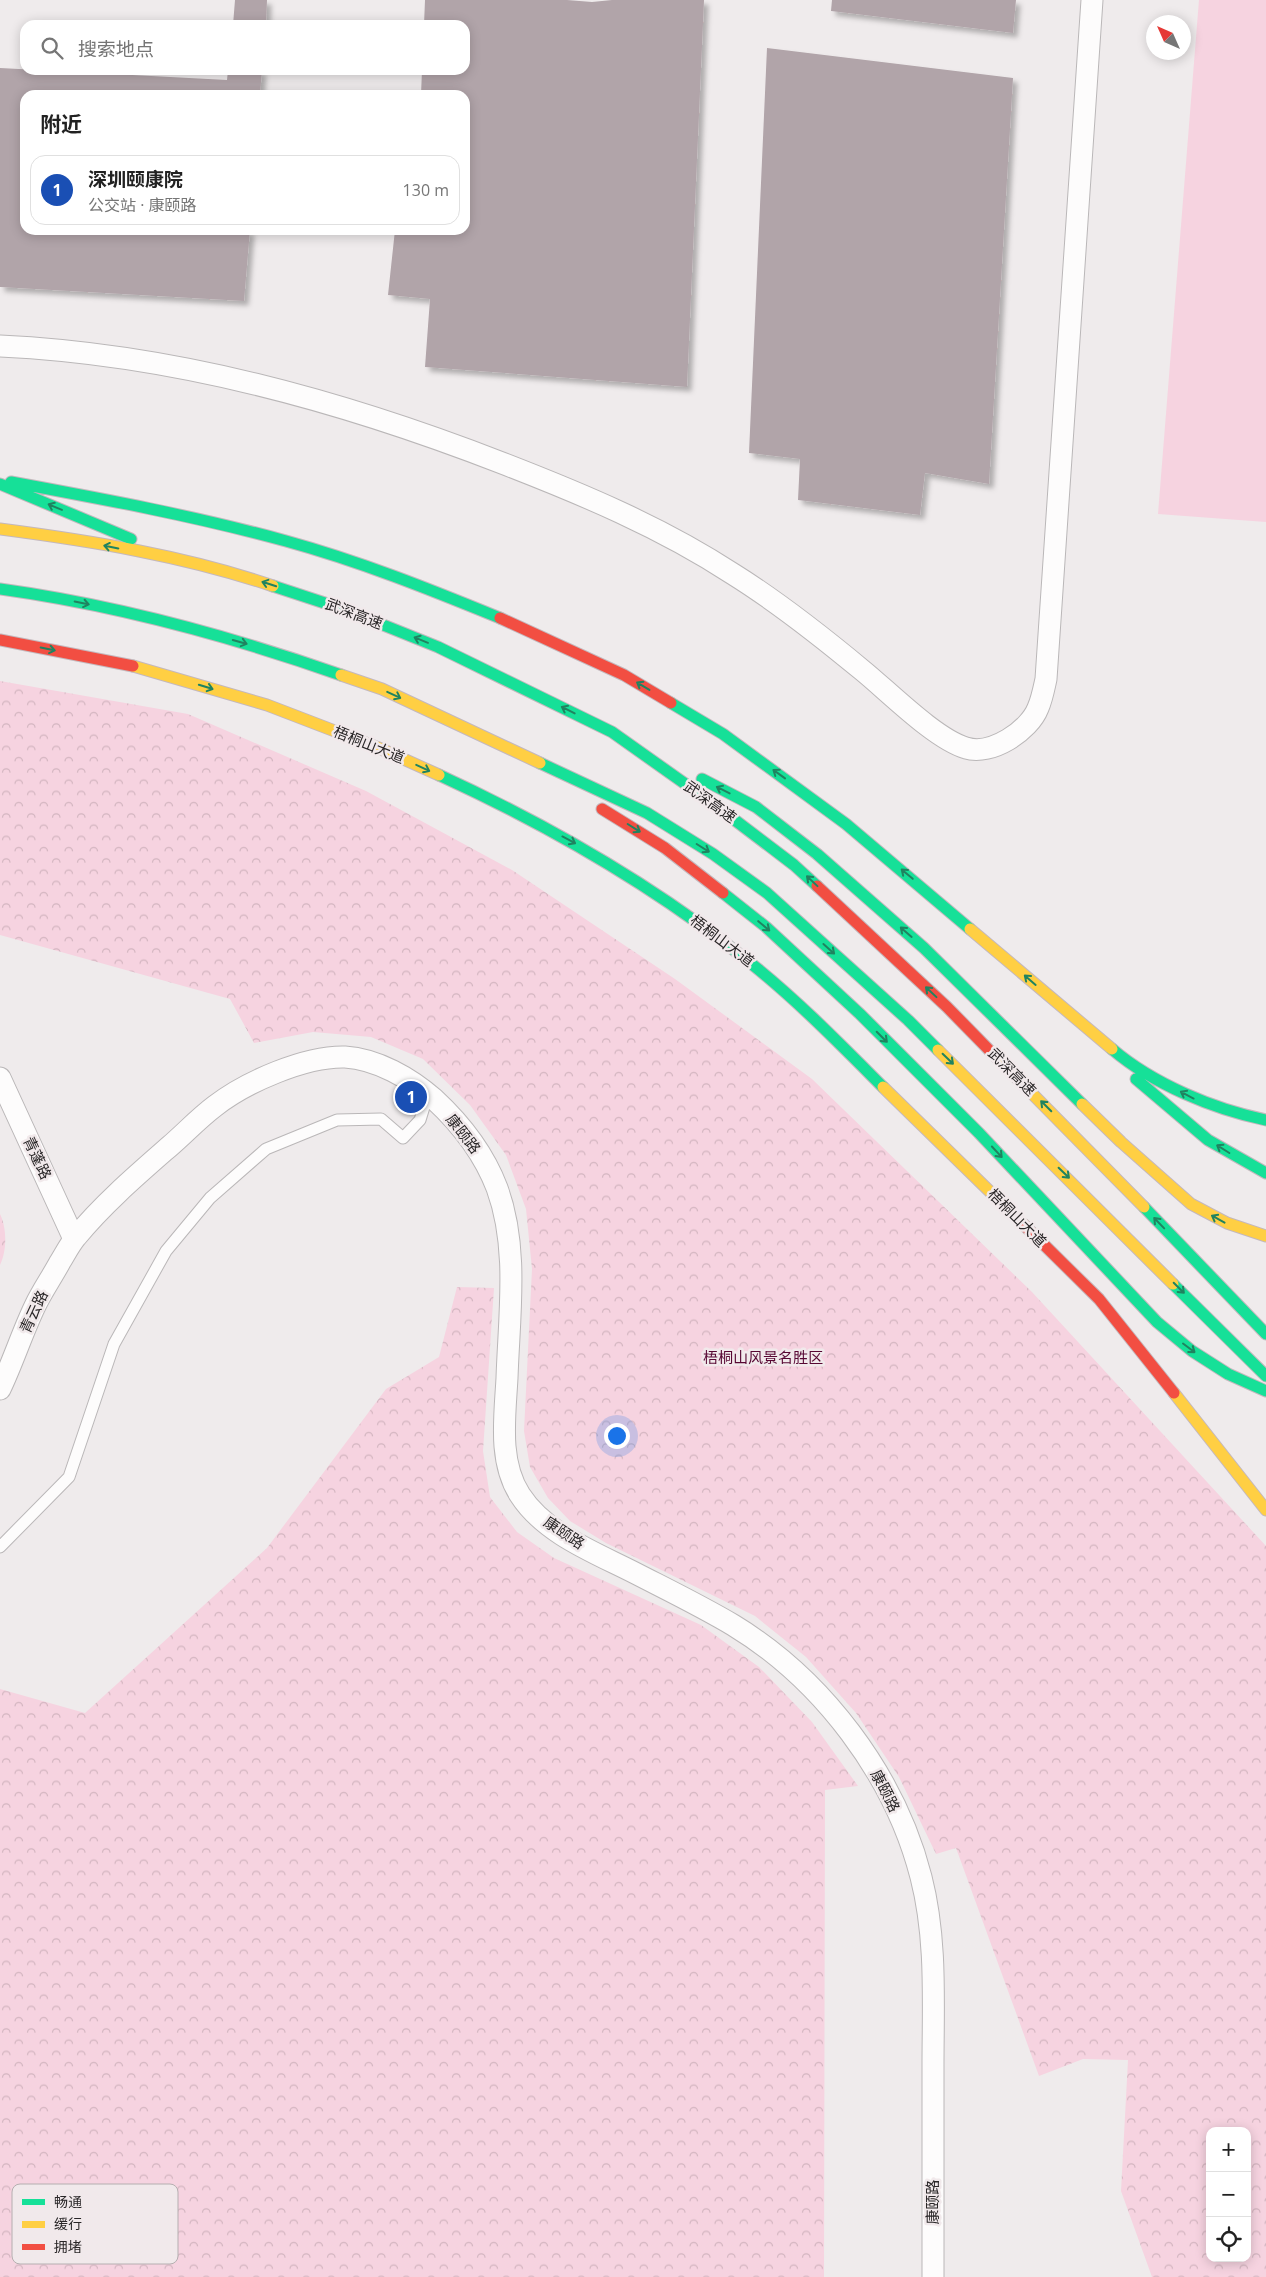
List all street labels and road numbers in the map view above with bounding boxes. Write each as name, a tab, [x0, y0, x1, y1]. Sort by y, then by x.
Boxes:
street label: 武深高速	[323, 593, 386, 633]
street label: 梧桐山大道	[331, 721, 408, 767]
street label: 武深高速	[680, 775, 741, 827]
street label: 梧桐山大道	[687, 910, 759, 971]
street label: 武深高速	[984, 1043, 1041, 1100]
street label: 康颐路	[442, 1109, 486, 1157]
street label: 青蓬路	[19, 1133, 56, 1182]
street label: 梧桐山大道	[984, 1184, 1051, 1251]
street label: 青云路	[15, 1287, 52, 1336]
street label: 康颐路	[540, 1511, 589, 1553]
street label: 康颐路	[867, 1766, 905, 1815]
street label: 康颐路	[922, 2179, 942, 2225]

